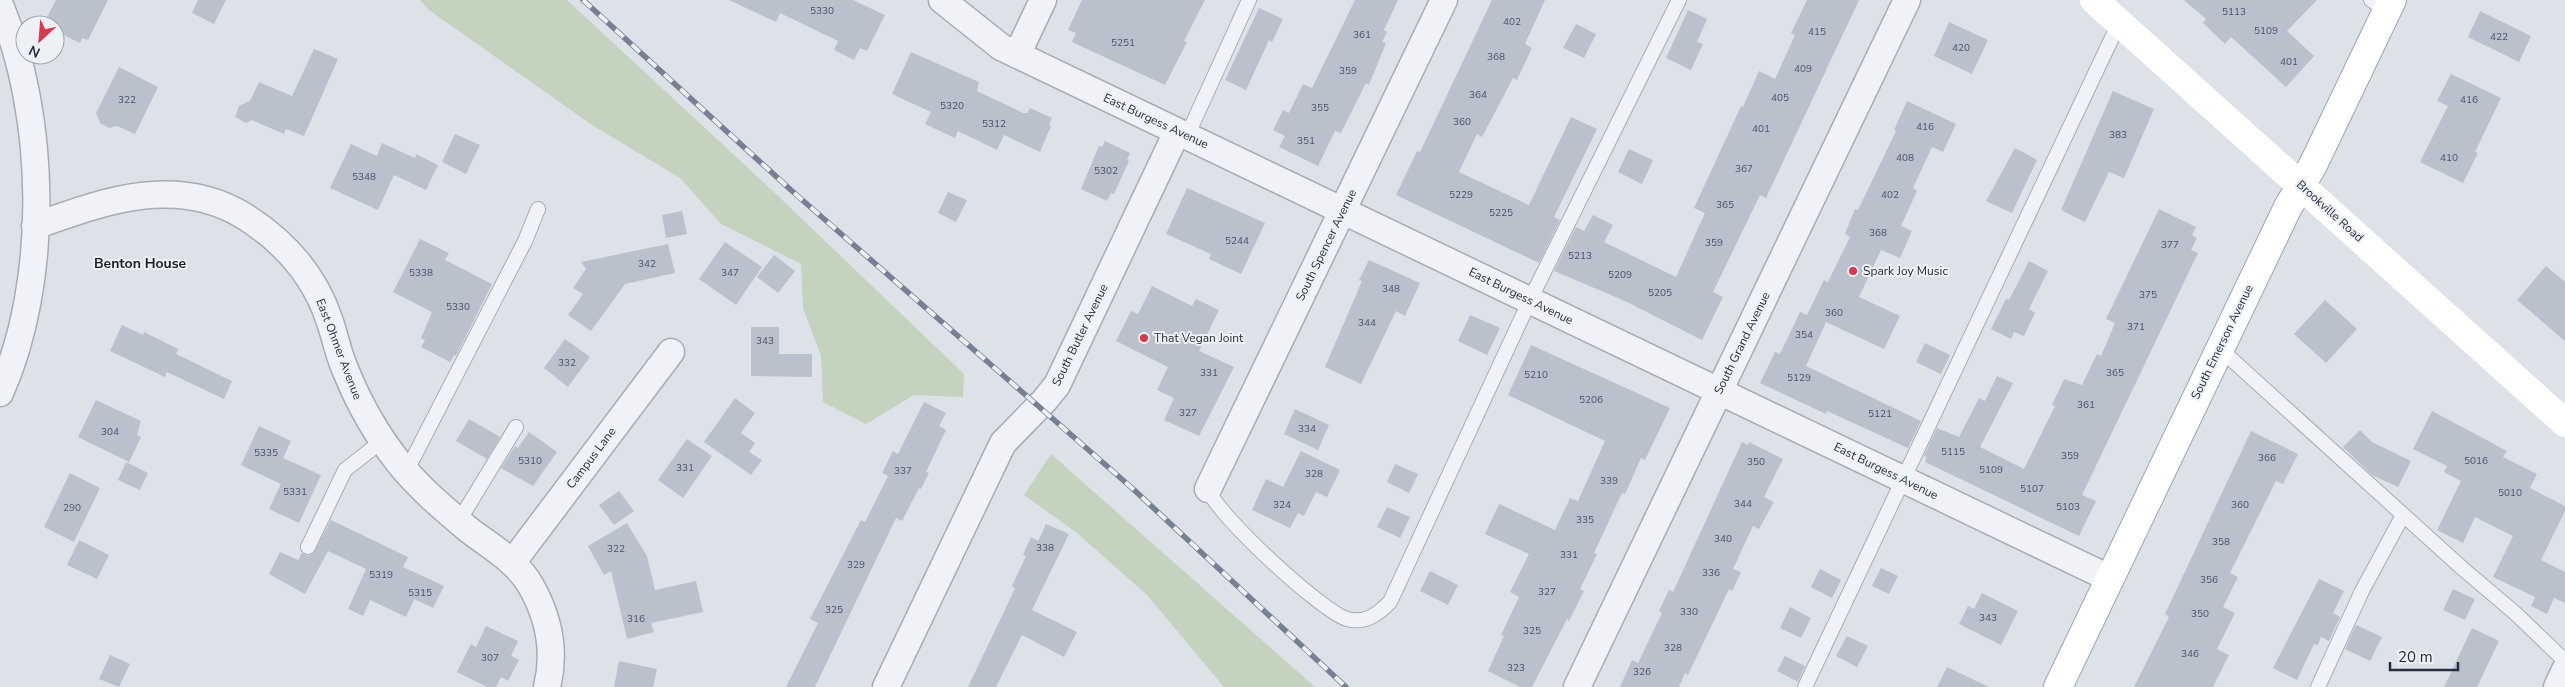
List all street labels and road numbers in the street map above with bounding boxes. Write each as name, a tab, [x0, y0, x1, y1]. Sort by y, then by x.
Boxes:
street label: East Burgess Avenue	[1101, 90, 1211, 152]
street label: Brookville Road	[2293, 177, 2367, 245]
street label: South Spencer Avenue	[1292, 186, 1360, 304]
street label: East Burgess Avenue	[1466, 264, 1576, 328]
street label: South Butler Avenue	[1048, 281, 1112, 389]
street label: South Emerson Avenue	[2187, 282, 2257, 402]
street label: South Grand Avenue	[1710, 289, 1774, 397]
street label: East Ohmer Avenue	[312, 296, 366, 402]
street label: Campus Lane	[563, 424, 619, 492]
street label: East Burgess Avenue	[1831, 439, 1941, 503]

